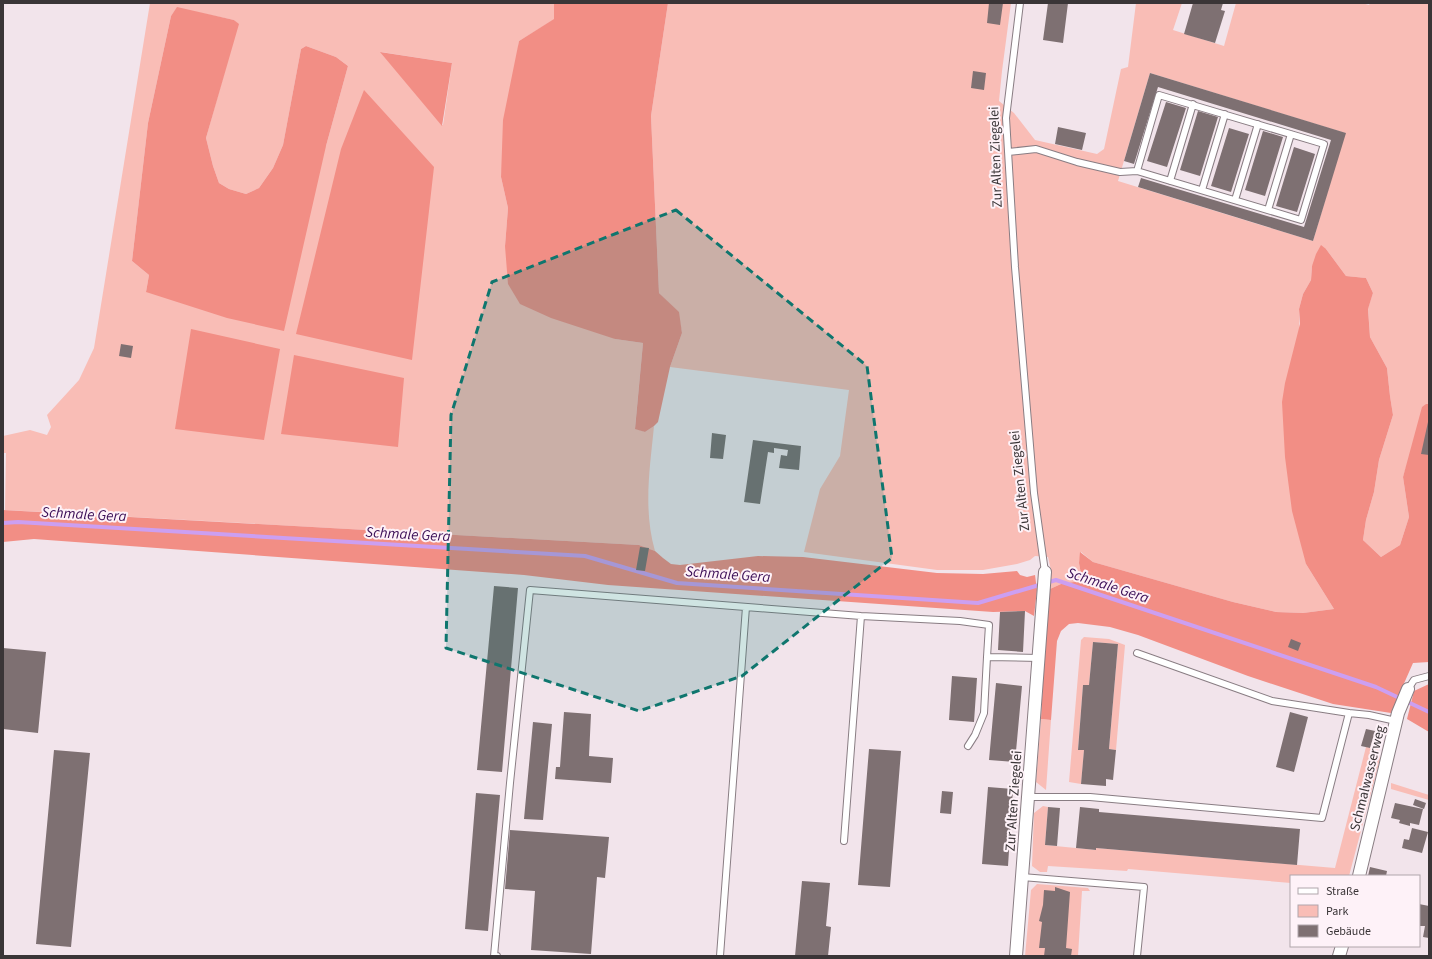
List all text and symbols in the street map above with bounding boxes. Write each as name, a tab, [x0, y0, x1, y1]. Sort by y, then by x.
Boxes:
street label: Zur Alten Ziegelei	[984, 106, 1008, 208]
street label: Zur Alten Ziegelei	[1005, 430, 1035, 532]
water label: Schmale Gera	[41, 502, 127, 527]
water label: Schmale Gera	[365, 522, 451, 547]
water label: Schmale Gera	[685, 561, 771, 588]
water label: Schmale Gera	[1064, 562, 1151, 609]
street label: Schmalwasserweg	[1345, 723, 1391, 833]
street label: Zur Alten Ziegelei	[1000, 750, 1028, 852]
legend	[1290, 875, 1420, 947]
text: Straße	[1326, 883, 1359, 900]
text: Park	[1326, 903, 1348, 920]
text: Gebäude	[1326, 923, 1371, 940]

